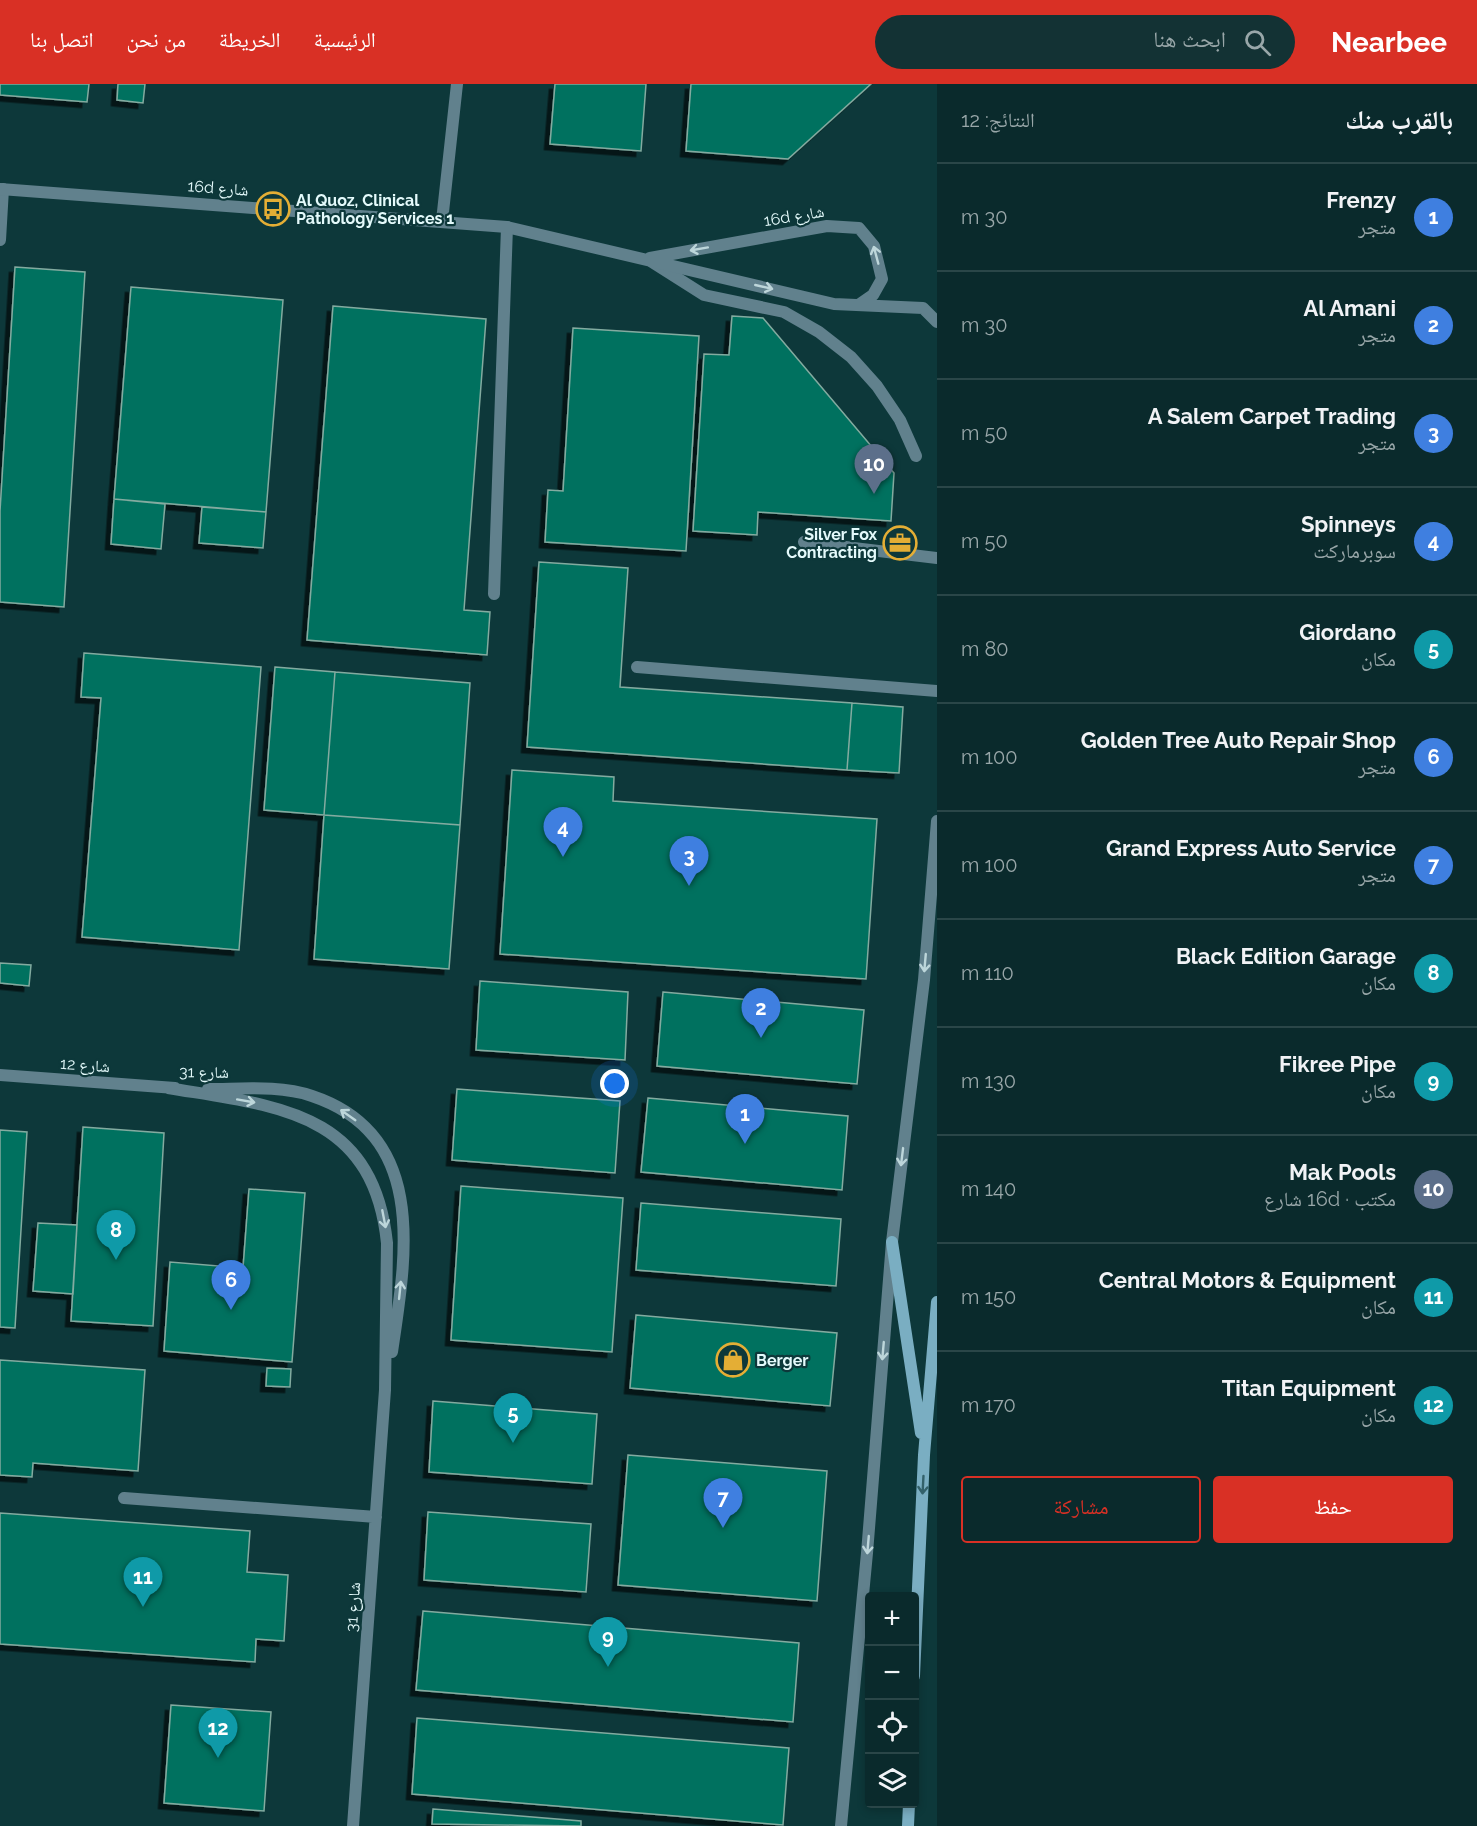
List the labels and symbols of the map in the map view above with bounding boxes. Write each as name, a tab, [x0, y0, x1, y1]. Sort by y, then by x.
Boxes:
street label: 16d شارع	[187, 176, 249, 201]
bus stop icon: Al Quoz, Clinical Pathology Services 1	[255, 191, 291, 227]
place label: Al Quoz, Clinical Pathology Services 1	[296, 191, 454, 228]
street label: 16d شارع	[762, 202, 826, 231]
one-way arrow	[689, 244, 709, 255]
one-way arrow	[869, 246, 881, 265]
one-way arrow	[754, 282, 773, 294]
pin: 10	[854, 444, 894, 494]
place label: Silver Fox Contracting	[786, 525, 877, 562]
office icon: Silver Fox Contracting	[882, 525, 918, 561]
pin: 4	[544, 808, 582, 857]
pin: 3	[670, 836, 708, 886]
one-way arrow	[919, 952, 930, 972]
pin: 2	[742, 988, 780, 1038]
street label: شارع 12	[59, 1054, 110, 1077]
street label: شارع 31	[179, 1062, 229, 1083]
your location	[600, 1069, 629, 1098]
pin: 1	[726, 1094, 764, 1144]
one-way arrow	[236, 1096, 256, 1107]
one-way arrow	[340, 1108, 356, 1121]
one-way arrow	[897, 1146, 908, 1166]
one-way arrow	[379, 1209, 390, 1229]
pin: 8	[96, 1210, 136, 1260]
pin: 6	[212, 1260, 250, 1310]
one-way arrow	[395, 1281, 406, 1301]
one-way arrow	[878, 1340, 889, 1360]
shop icon: Berger	[715, 1342, 751, 1378]
place label: Berger	[756, 1351, 809, 1370]
pin: 5	[494, 1394, 532, 1443]
one-way arrow	[918, 1475, 929, 1495]
pin: 7	[704, 1478, 742, 1528]
one-way arrow	[862, 1535, 873, 1554]
pin: 11	[124, 1558, 162, 1607]
street label: شارع 31	[342, 1581, 365, 1633]
pin: 9	[588, 1618, 628, 1667]
pin: 12	[198, 1708, 238, 1758]

